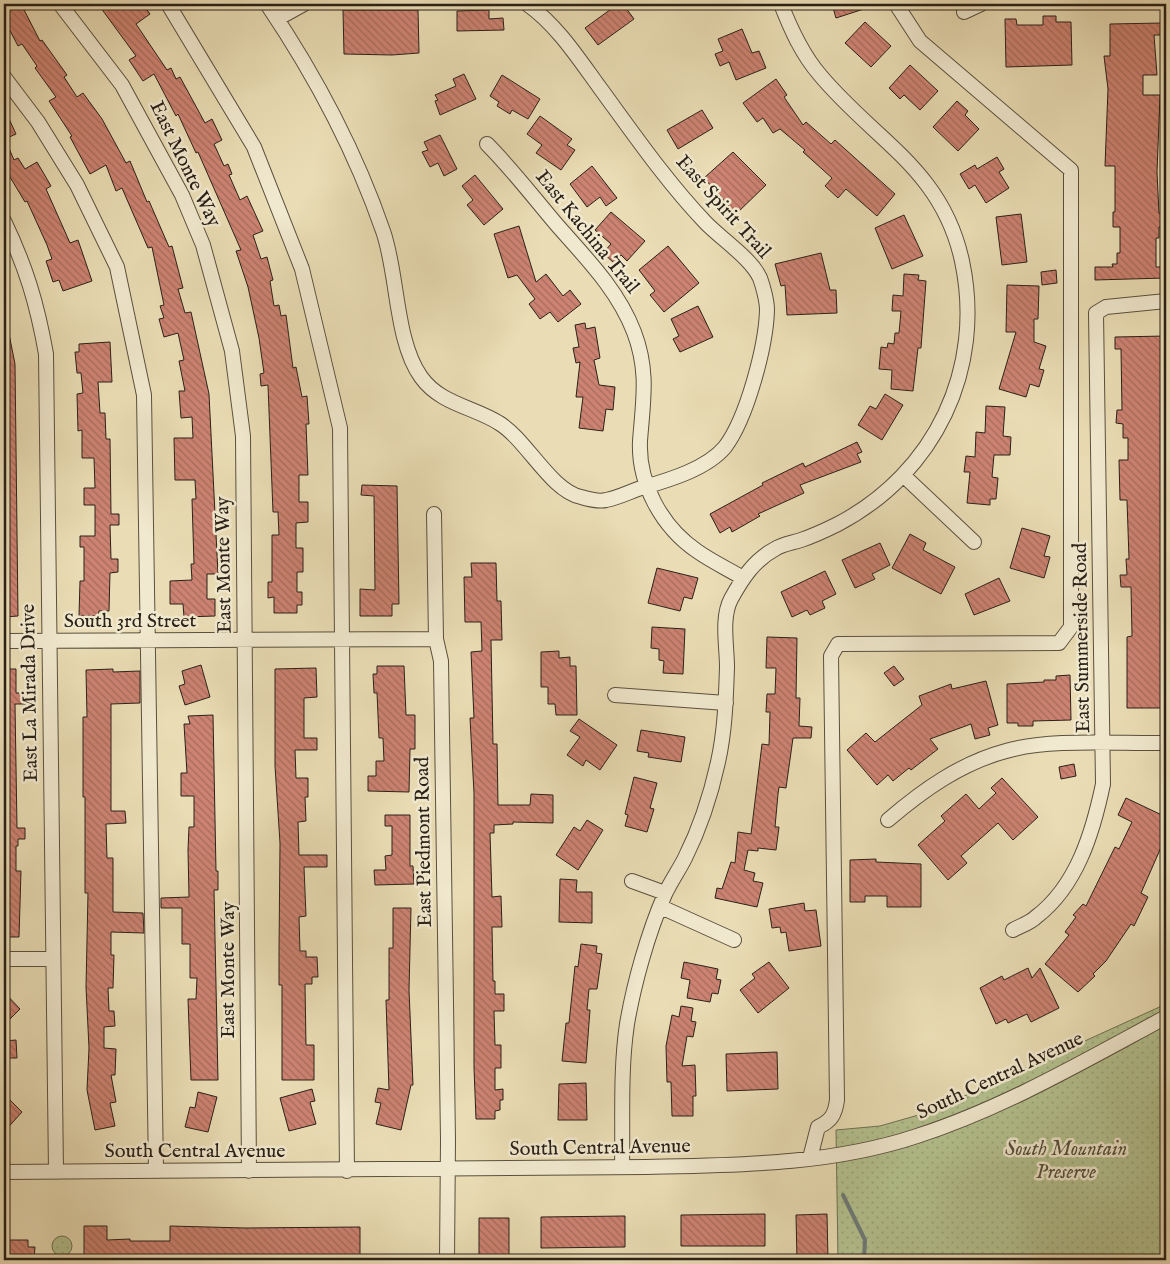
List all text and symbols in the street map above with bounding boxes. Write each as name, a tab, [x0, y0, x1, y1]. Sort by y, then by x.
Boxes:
street label: East Monte Way	[144, 97, 226, 231]
street label: East Spirit Trail	[670, 150, 776, 264]
street label: East Kachina Trail	[529, 165, 645, 299]
street label: East Monte Way	[210, 496, 238, 634]
street label: East Summerside Road	[1068, 542, 1096, 733]
street label: East La Mirada Drive	[16, 604, 44, 782]
street label: South 3rd Street	[64, 609, 197, 634]
street label: East Piedmont Road	[410, 756, 438, 927]
street label: East Monte Way	[216, 901, 241, 1039]
street label: South Central Avenue	[913, 1026, 1087, 1126]
street label: South Central Avenue	[509, 1134, 691, 1162]
park label: South Mountain Preserve	[1005, 1137, 1127, 1185]
street label: South Central Avenue	[104, 1139, 286, 1164]

